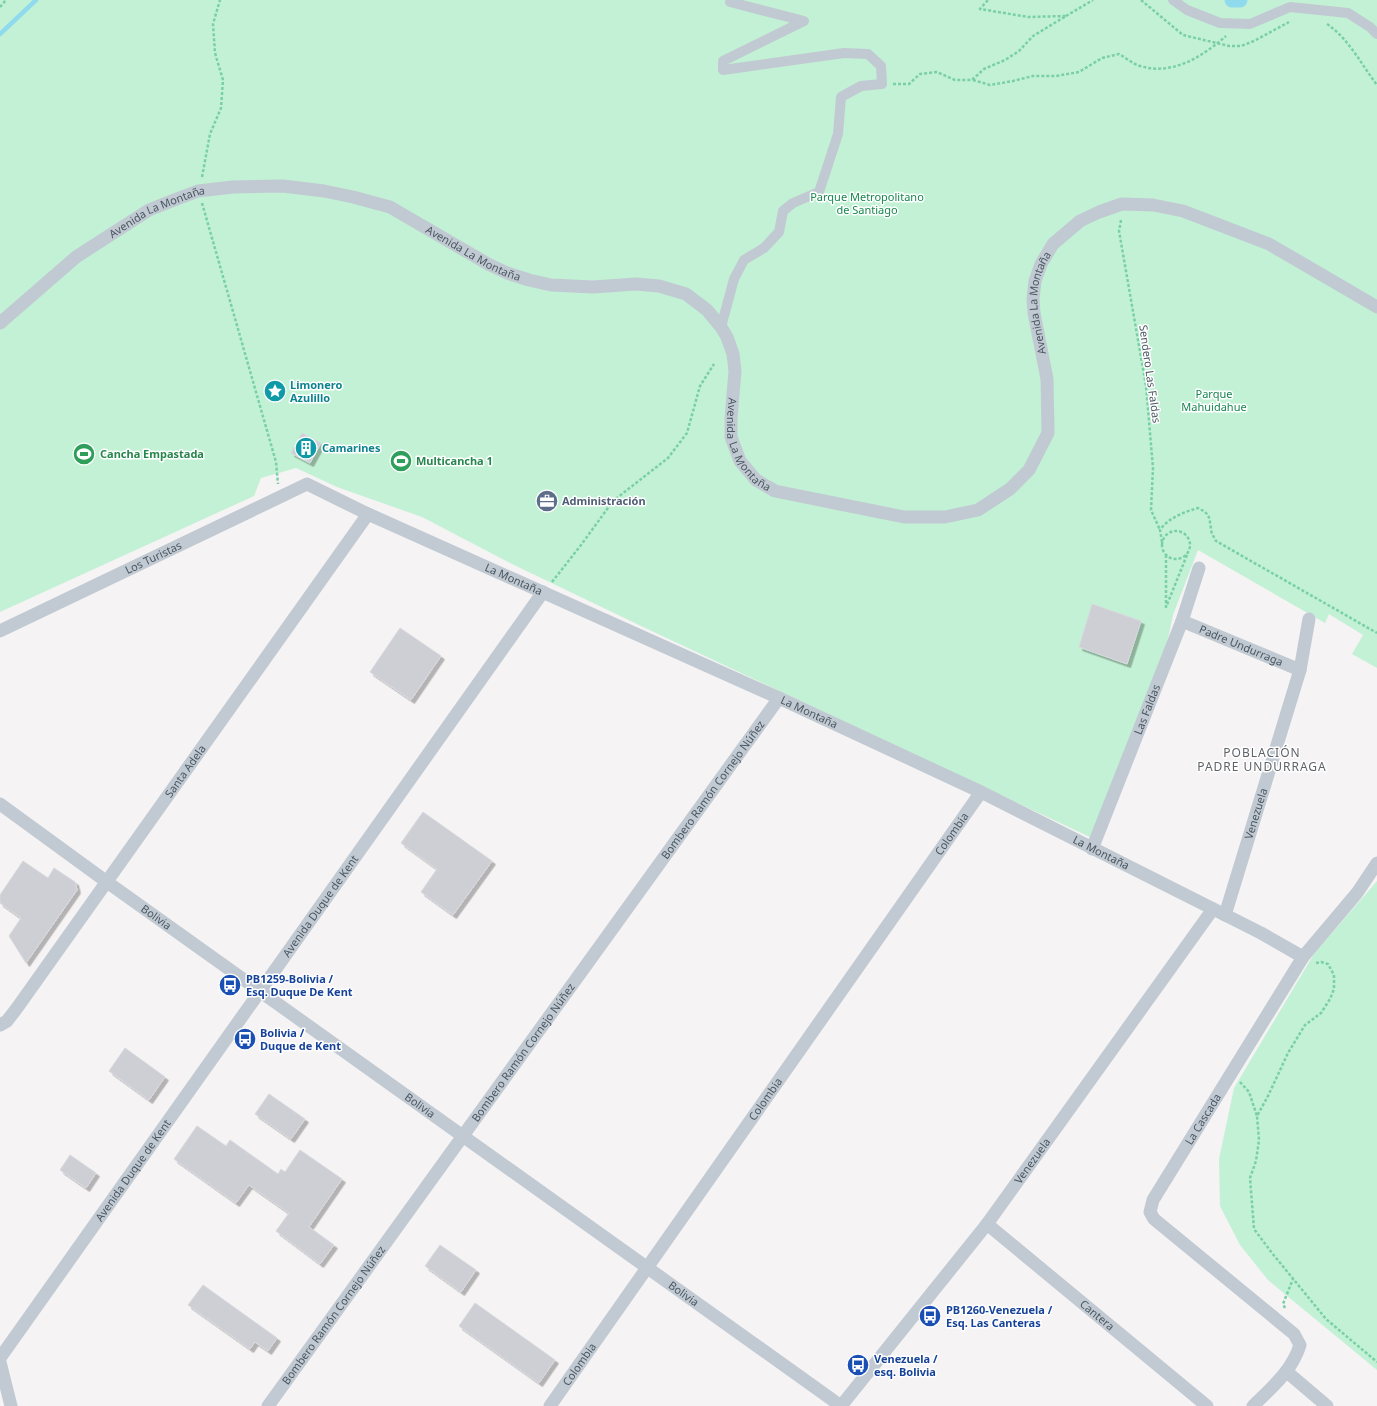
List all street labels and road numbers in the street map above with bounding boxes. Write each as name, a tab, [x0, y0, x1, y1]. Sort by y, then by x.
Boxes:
street label: Avenida La Montaña	[106, 182, 206, 241]
street label: Avenida La Montaña	[423, 222, 523, 284]
street label: Avenida La Montaña	[1025, 248, 1054, 356]
street label: Sendero Las Faldas	[1136, 324, 1165, 424]
street label: Avenida La Montaña	[724, 397, 774, 494]
street label: Los Turistas	[122, 537, 184, 577]
street label: La Montaña	[483, 559, 545, 598]
street label: Padre Undurraga	[1197, 621, 1285, 669]
street label: Las Faldas	[1130, 682, 1163, 737]
street label: La Montaña	[778, 692, 840, 731]
street label: Bombero Ramón Cornejo Núñez	[657, 717, 767, 862]
street label: Santa Adela	[161, 742, 209, 800]
street label: Venezuela	[1241, 786, 1270, 841]
street label: Colombia	[931, 809, 971, 858]
street label: La Montaña	[1071, 832, 1132, 873]
street label: Avenida Duque de Kent	[279, 852, 361, 960]
street label: Bolivia	[138, 901, 175, 933]
street label: Bombero Ramón Cornejo Núñez	[468, 980, 578, 1124]
street label: Colombia	[745, 1074, 785, 1123]
street label: Bolivia	[402, 1089, 439, 1121]
street label: La Cascada	[1181, 1090, 1224, 1147]
street label: Avenida Duque de Kent	[91, 1116, 174, 1224]
street label: Venezuela	[1010, 1135, 1053, 1186]
street label: Bombero Ramón Cornejo Núñez	[278, 1243, 388, 1387]
street label: Bolivia	[666, 1277, 702, 1309]
street label: Cantera	[1077, 1296, 1118, 1333]
street label: Colombia	[559, 1340, 599, 1388]

